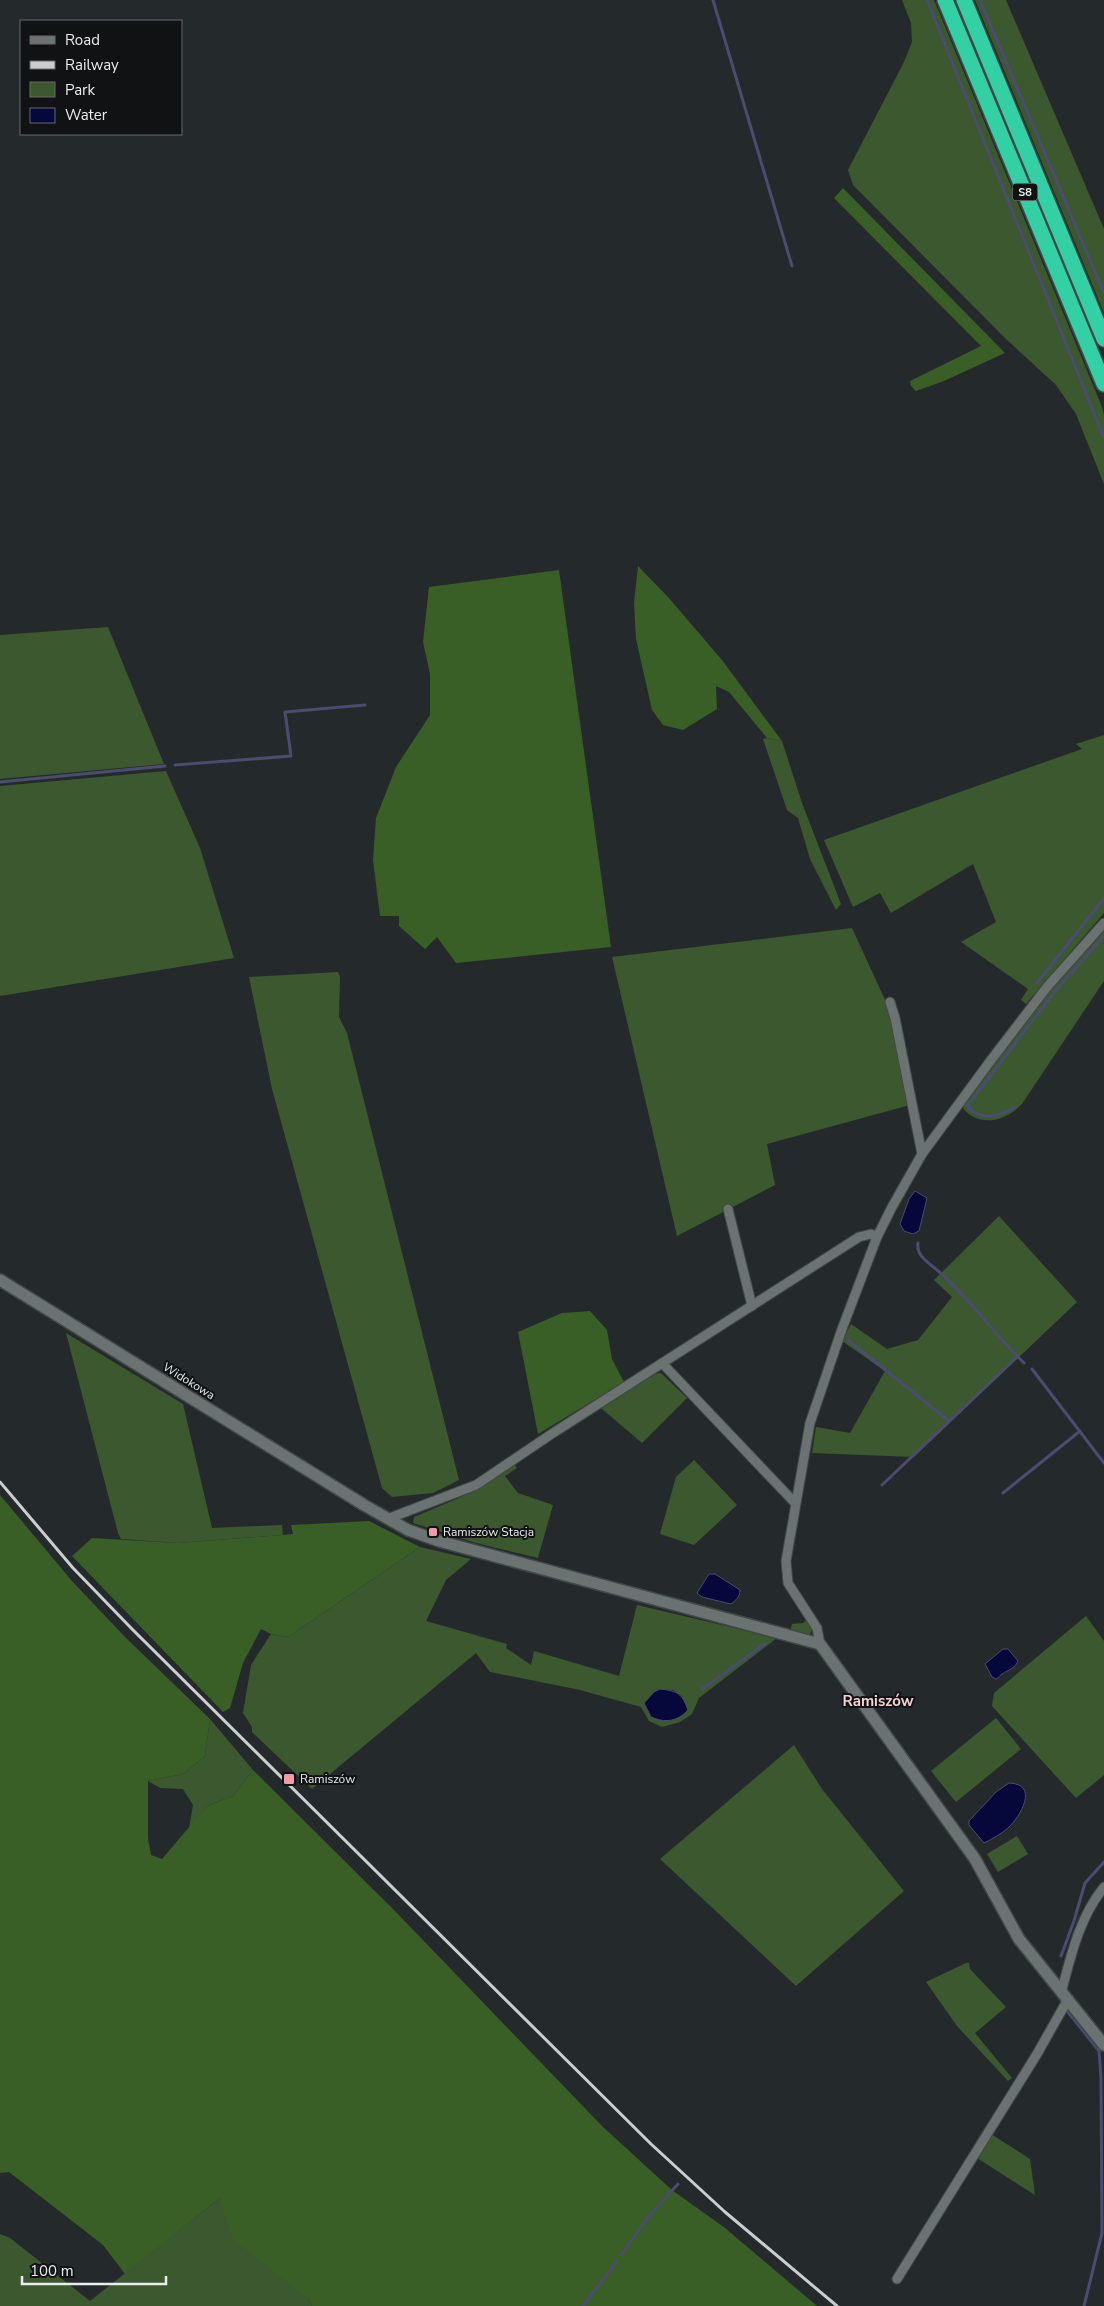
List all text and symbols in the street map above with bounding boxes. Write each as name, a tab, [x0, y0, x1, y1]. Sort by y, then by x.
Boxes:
legend	[20, 20, 182, 135]
text: Road	[65, 30, 100, 50]
text: Railway	[65, 55, 119, 75]
text: Park	[65, 80, 95, 100]
text: Water	[65, 105, 108, 125]
road number: S8	[1012, 183, 1038, 200]
street label: Widokowa	[160, 1359, 218, 1403]
place label: Ramiszów Stacja	[443, 1524, 534, 1540]
marker: Ramiszów Stacja	[427, 1526, 439, 1538]
district label: Ramiszów	[843, 1691, 914, 1711]
place label: Ramiszów	[300, 1771, 355, 1787]
marker: Ramiszów	[282, 1772, 296, 1786]
scale bar	[22, 2254, 166, 2286]
text: 100 m	[30, 2261, 74, 2281]

